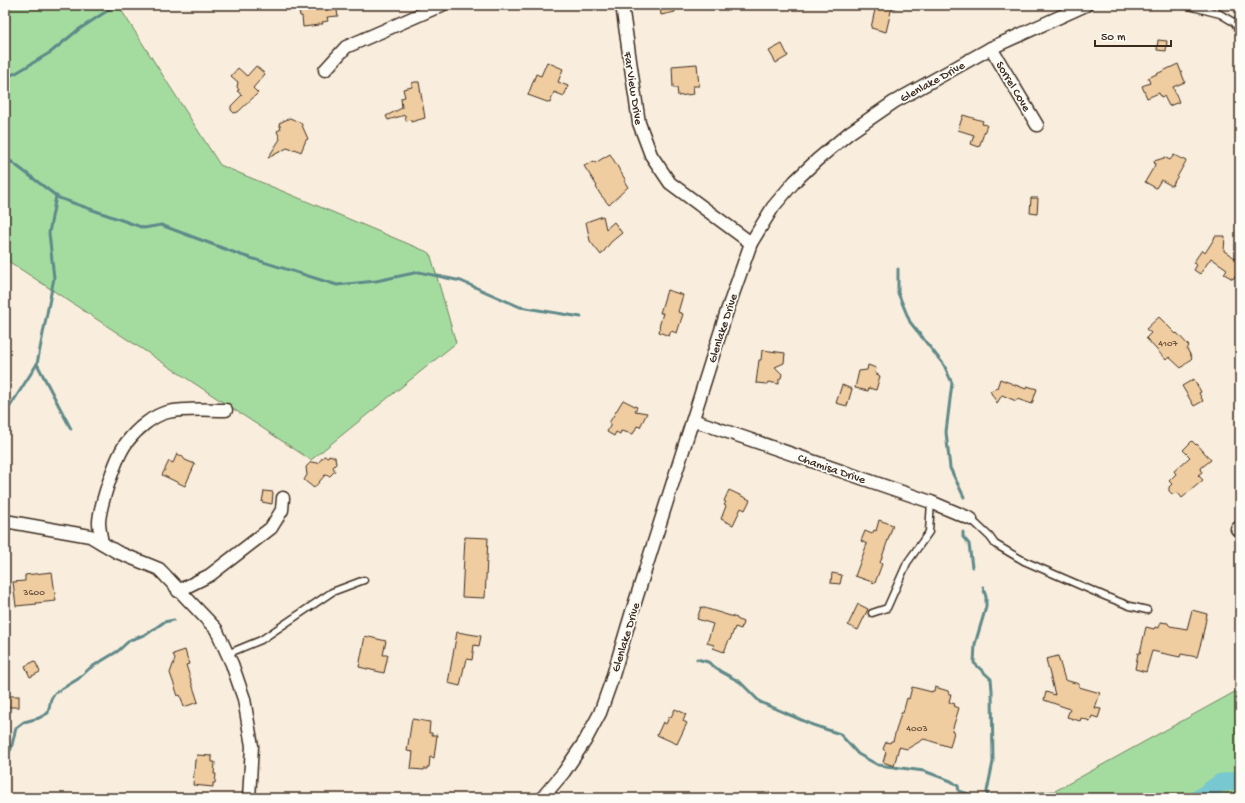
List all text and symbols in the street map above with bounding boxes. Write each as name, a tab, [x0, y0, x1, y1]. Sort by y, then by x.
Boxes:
scale bar	[1095, 22, 1171, 48]
text: 50 m	[1101, 31, 1126, 45]
street label: Far View Drive	[619, 50, 645, 127]
street label: Glenlake Drive	[898, 59, 969, 106]
street label: Sorrel Cove	[992, 59, 1033, 115]
street label: Glenlake Drive	[706, 291, 742, 365]
house number: 4107	[1158, 338, 1179, 350]
street label: Chamisa Drive	[796, 452, 868, 488]
house number: 3600	[22, 587, 45, 599]
street label: Glenlake Drive	[610, 600, 644, 674]
house number: 4003	[906, 723, 928, 735]

